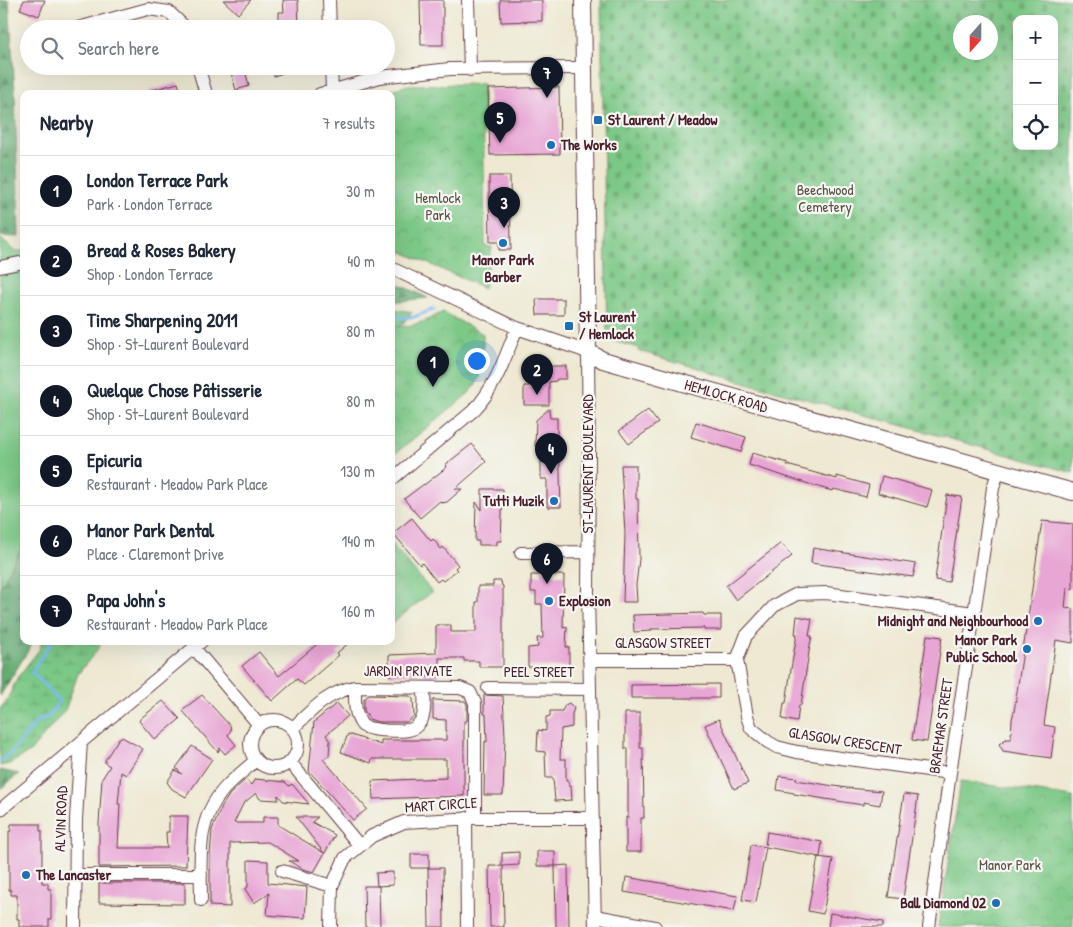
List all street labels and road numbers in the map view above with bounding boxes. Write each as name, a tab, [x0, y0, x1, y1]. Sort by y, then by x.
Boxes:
street label: HEMLOCK ROAD	[682, 374, 771, 418]
street label: ST-LAURENT BOULEVARD	[577, 394, 598, 534]
street label: GLASGOW STREET	[615, 632, 712, 653]
street label: JARDIN PRIVATE	[364, 660, 453, 681]
street label: PEEL STREET	[504, 661, 575, 682]
street label: BRAEMAR STREET	[923, 676, 958, 775]
street label: GLASGOW CRESCENT	[787, 721, 904, 760]
street label: ALVIN ROAD	[49, 785, 72, 852]
street label: MART CIRCLE	[404, 791, 478, 818]

